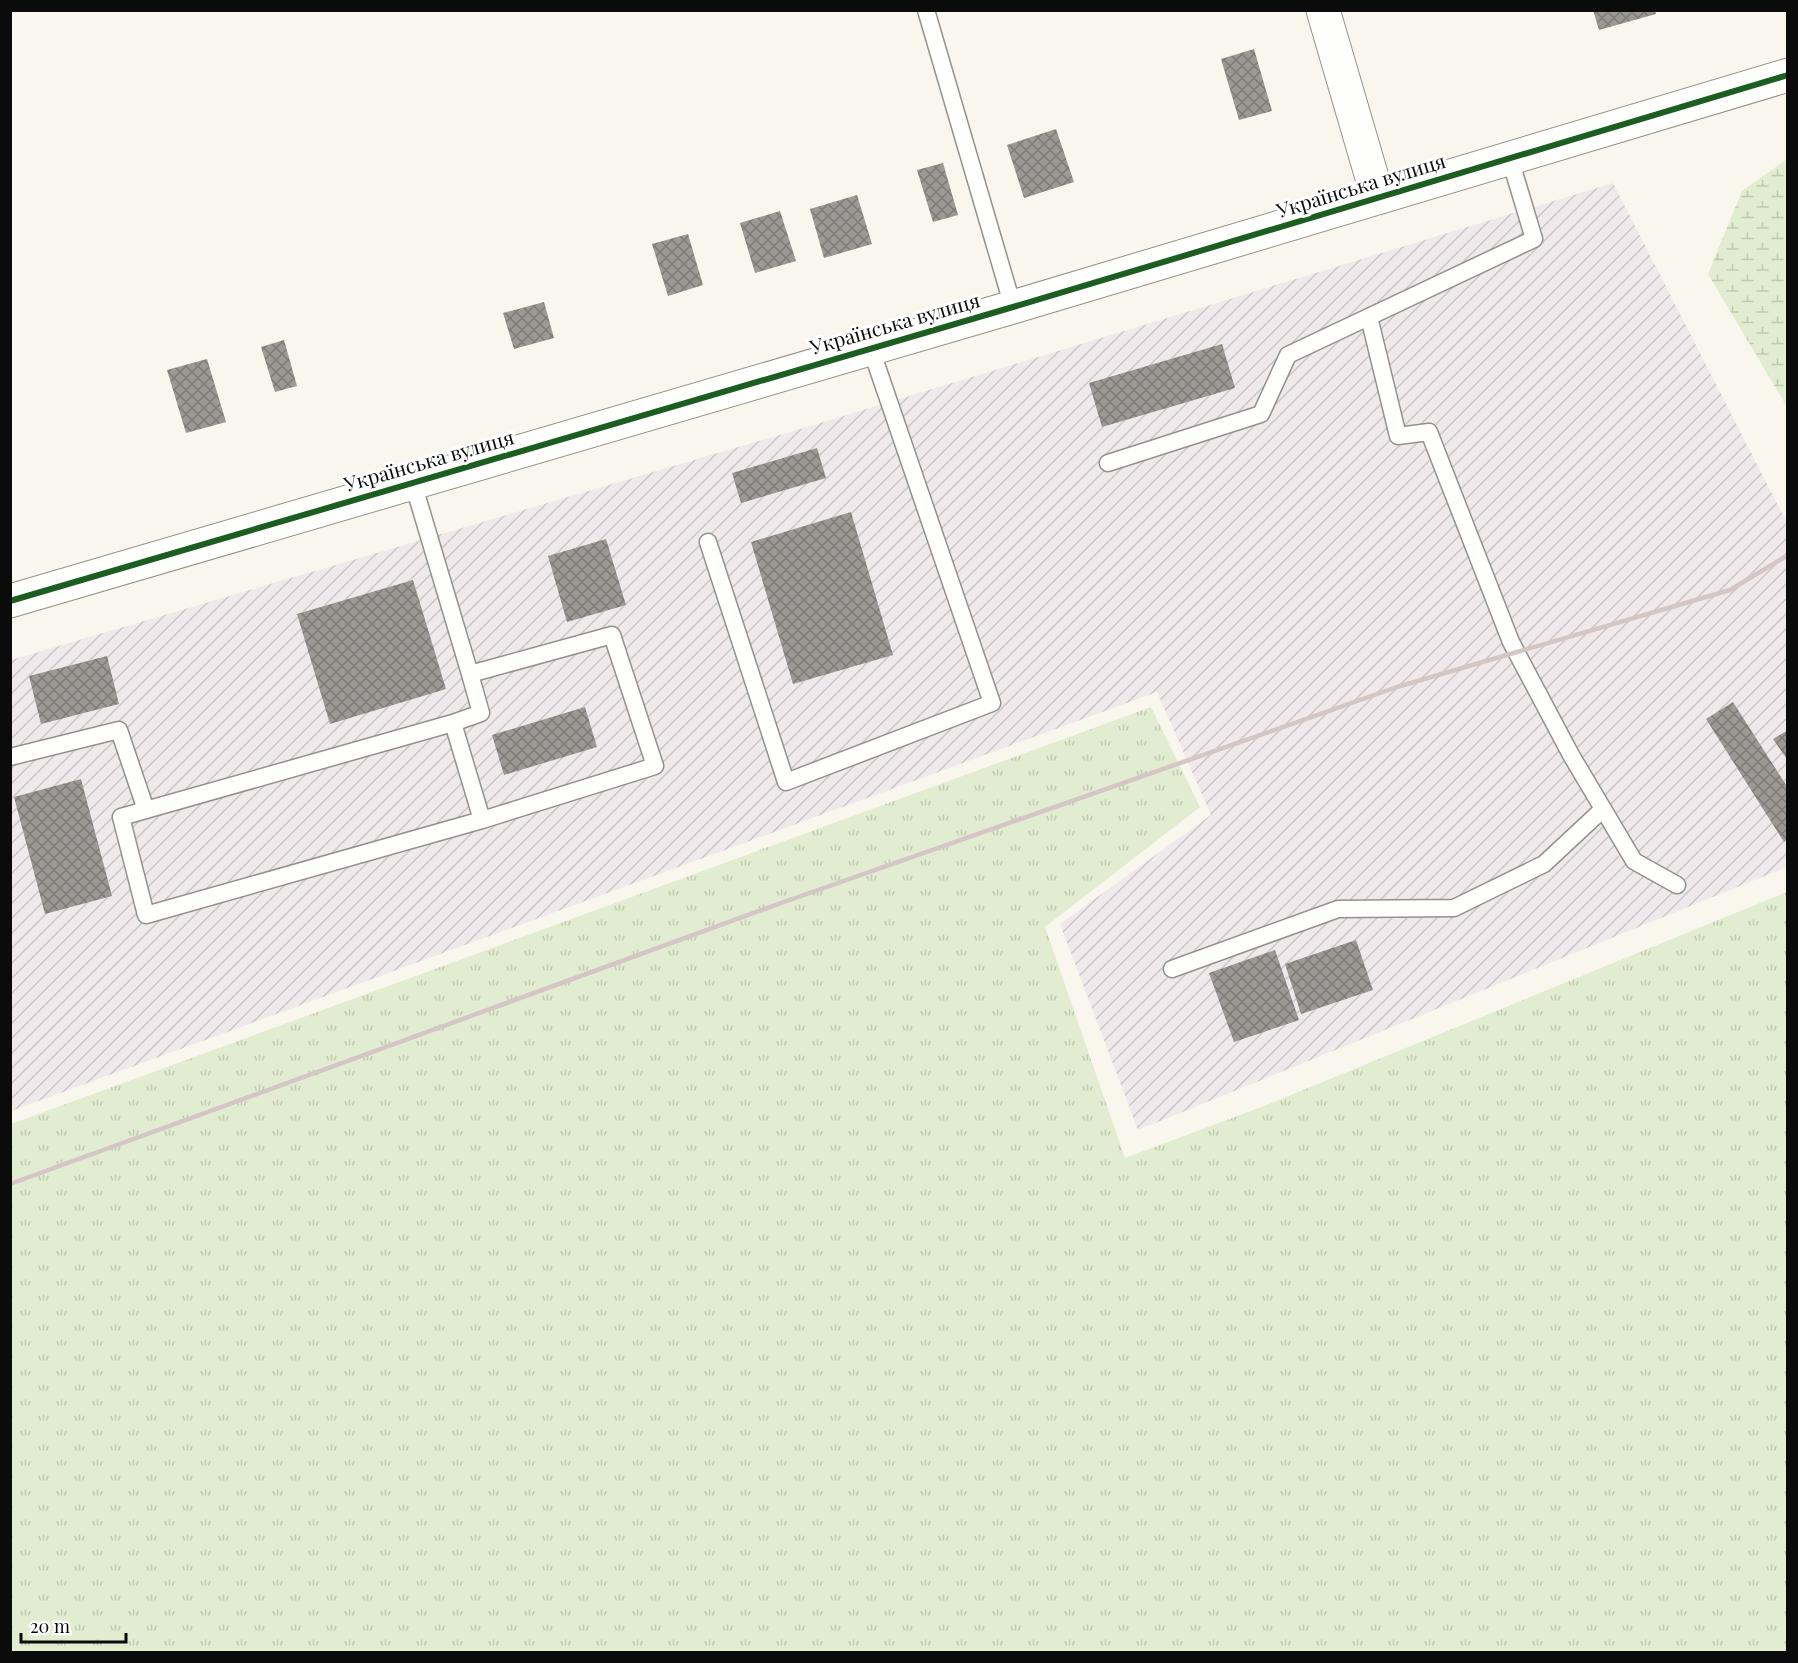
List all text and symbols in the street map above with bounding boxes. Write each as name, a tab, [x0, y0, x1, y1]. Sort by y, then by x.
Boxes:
street label: Українська вулиця	[1272, 146, 1449, 223]
street label: Українська вулиця	[806, 285, 983, 360]
street label: Українська вулиця	[340, 422, 517, 497]
scale bar	[21, 1606, 126, 1644]
text: 20 m	[30, 1614, 70, 1638]

